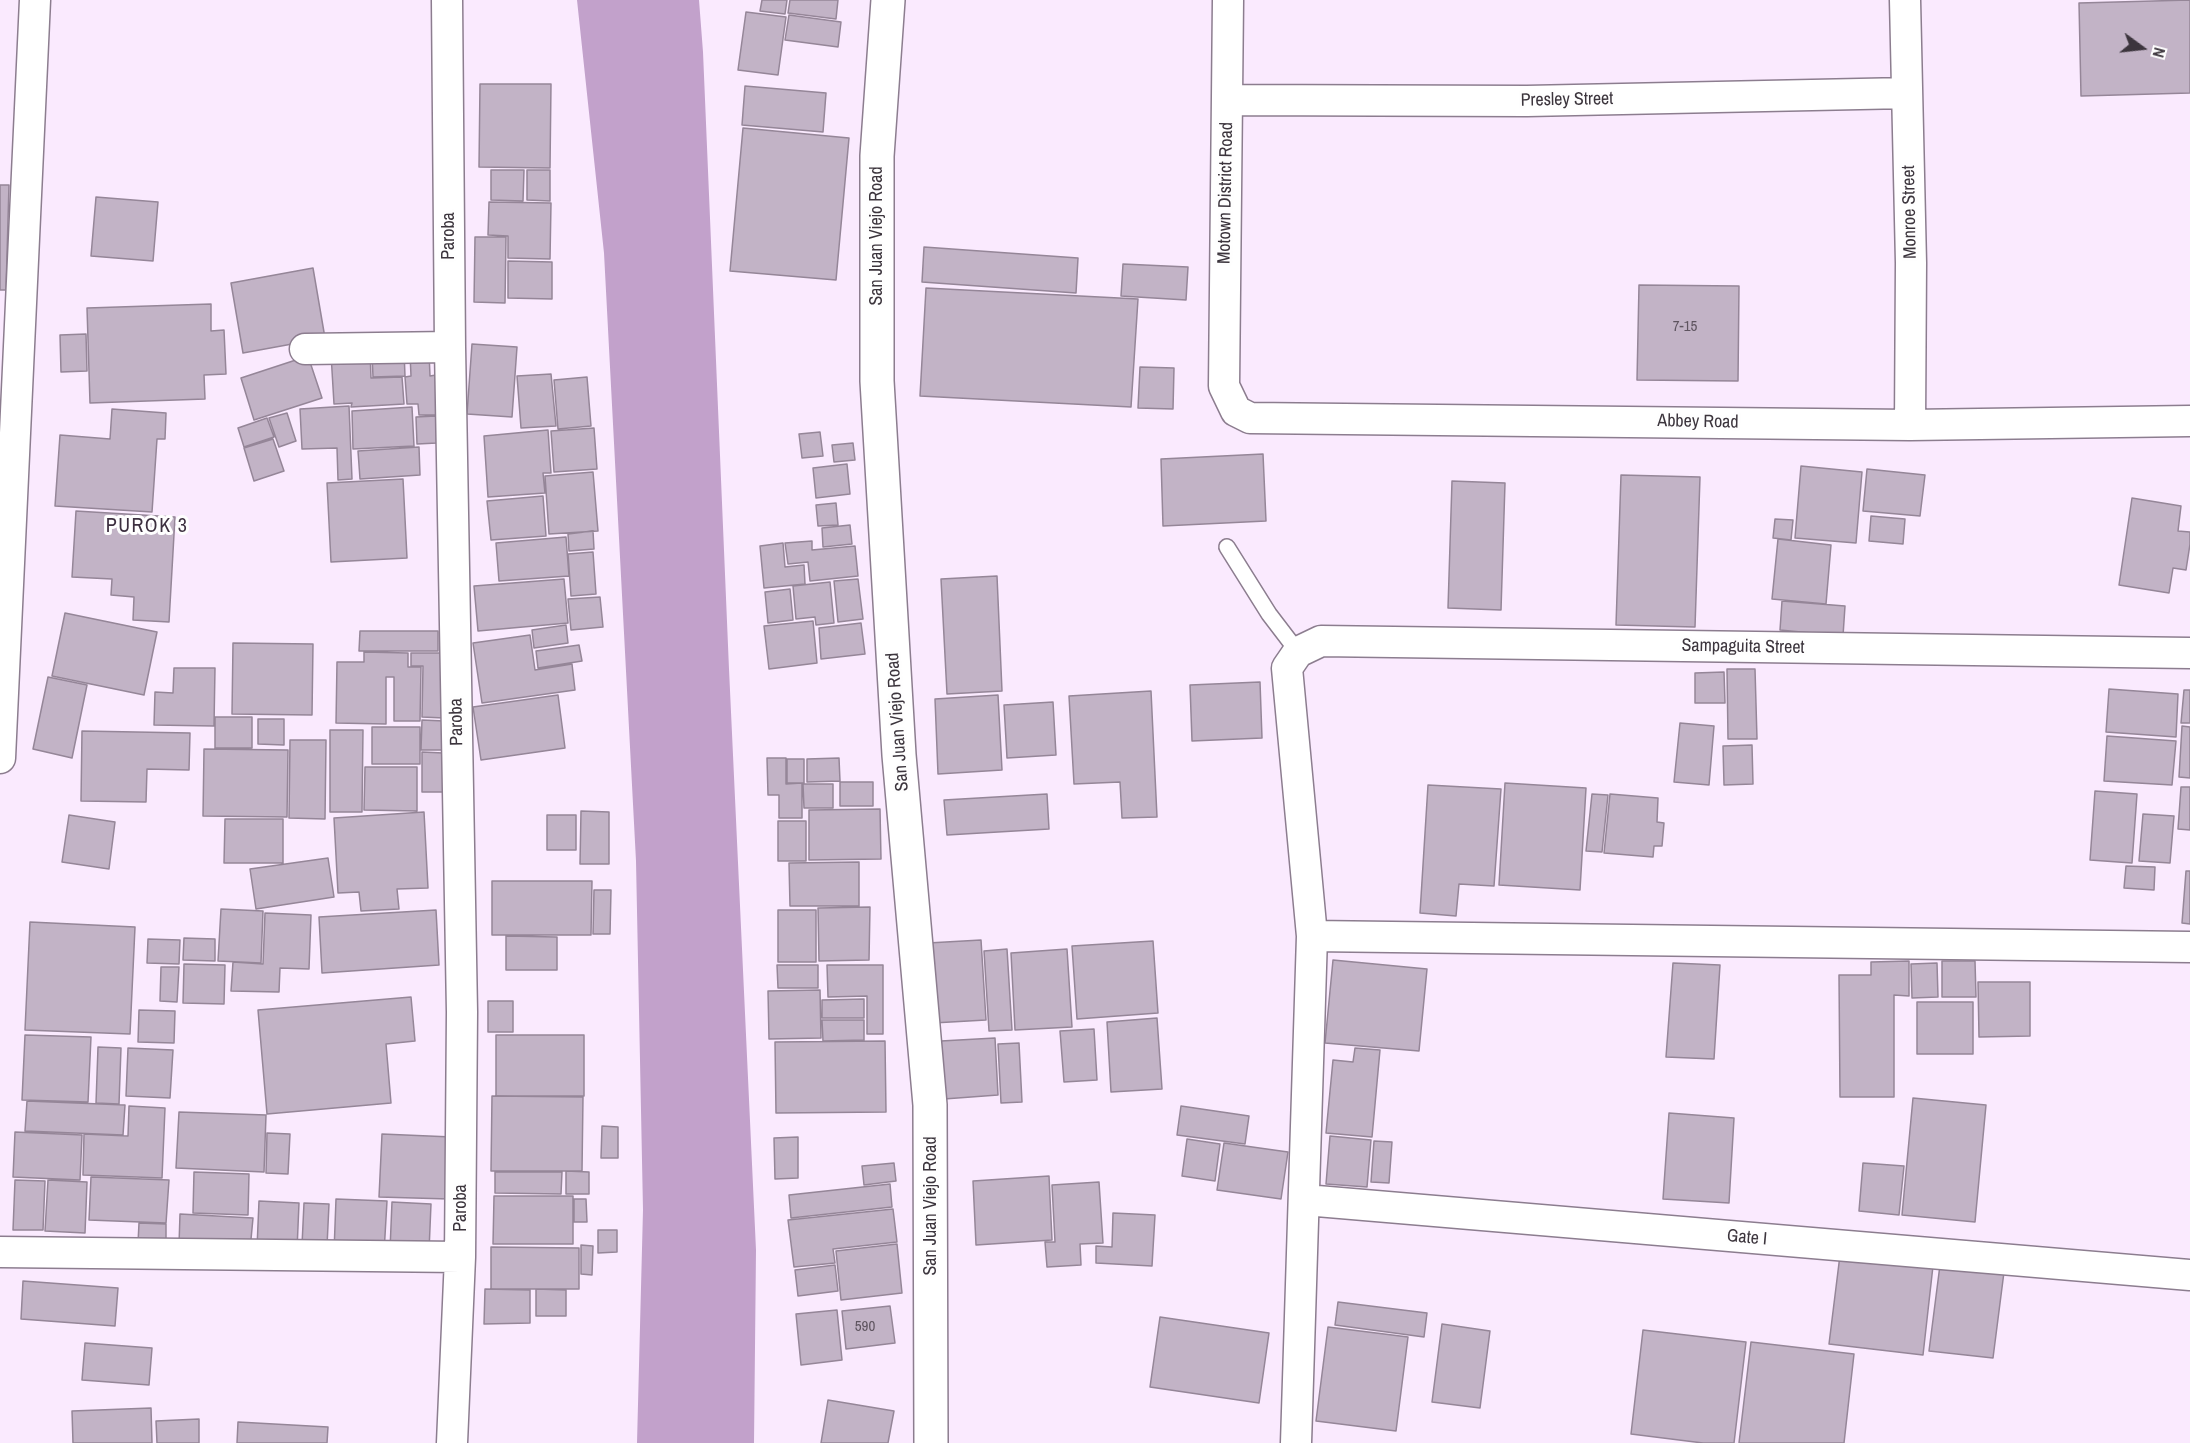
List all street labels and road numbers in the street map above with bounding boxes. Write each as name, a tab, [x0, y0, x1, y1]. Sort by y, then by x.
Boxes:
street label: Presley Street	[1520, 88, 1614, 112]
street label: Motown District Road	[1214, 122, 1238, 264]
street label: Monroe Street	[1898, 165, 1922, 259]
street label: San Juan Viejo Road	[866, 166, 888, 306]
street label: Paroba	[438, 212, 460, 260]
street label: Abbey Road	[1657, 410, 1739, 434]
street label: Sampaguita Street	[1681, 635, 1805, 659]
street label: San Juan Viejo Road	[882, 652, 914, 792]
street label: Paroba	[446, 698, 468, 746]
street label: San Juan Viejo Road	[920, 1136, 942, 1276]
street label: Paroba	[450, 1184, 472, 1232]
street label: Gate I	[1726, 1225, 1768, 1251]

